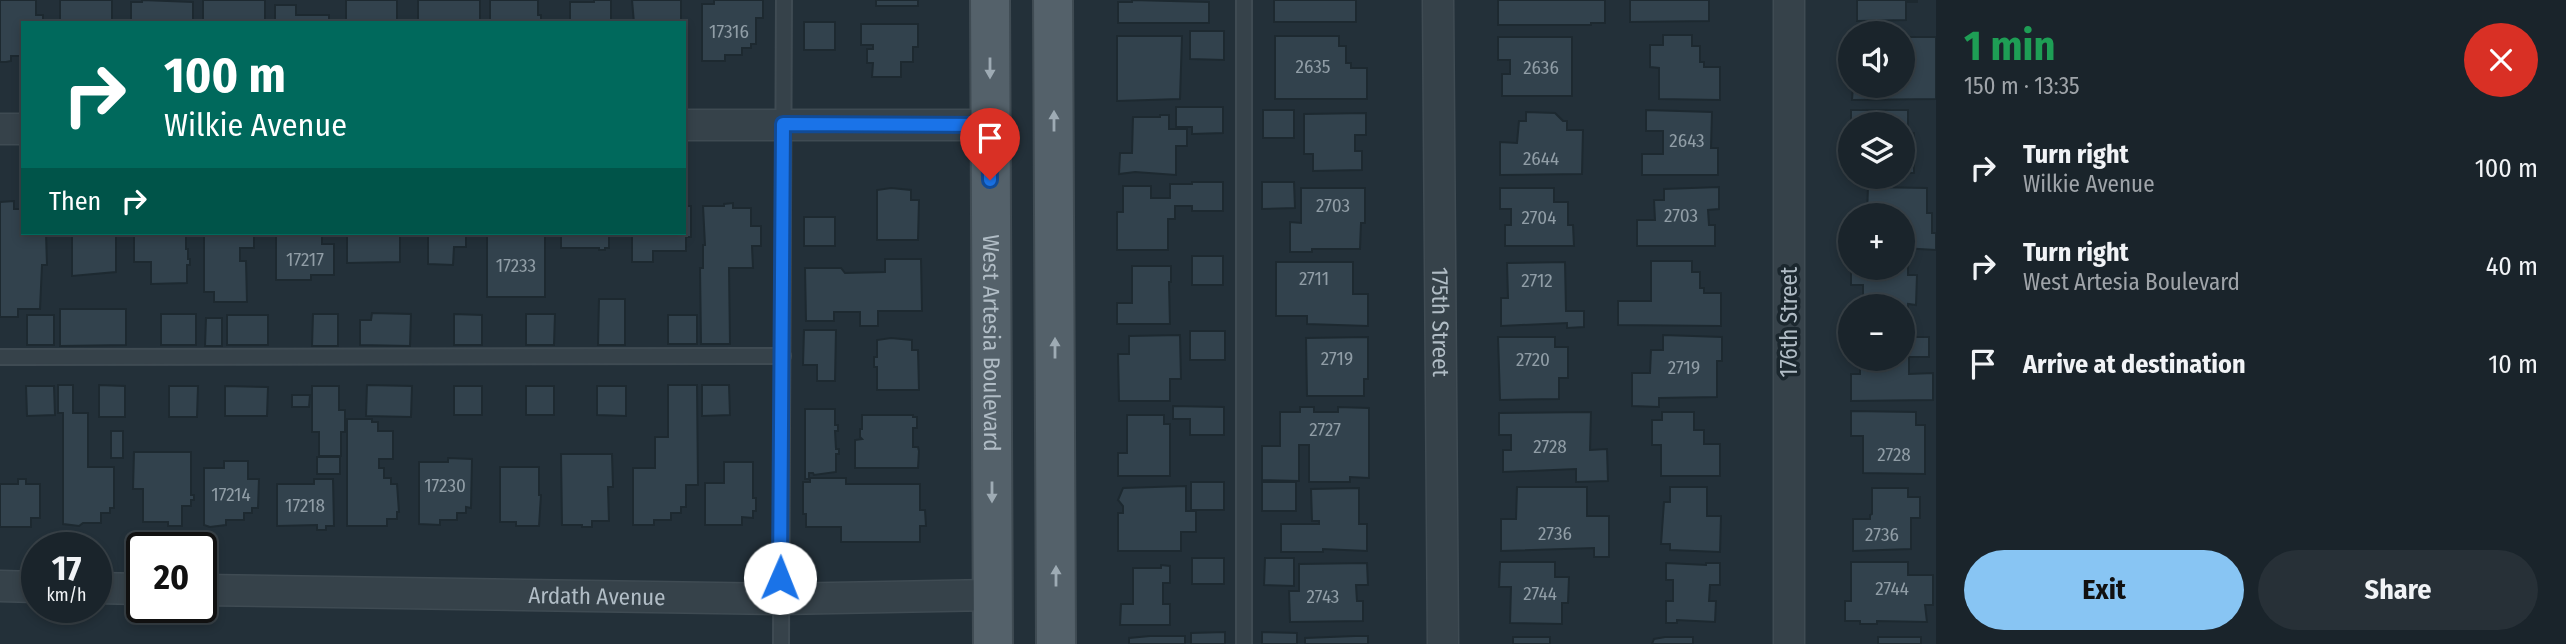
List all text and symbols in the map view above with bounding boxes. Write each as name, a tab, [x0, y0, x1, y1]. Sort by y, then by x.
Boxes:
house number: 17316	[709, 20, 749, 43]
map controls	[1838, 21, 1915, 371]
button: sound	[1838, 21, 1915, 98]
text: 1 min	[1964, 21, 2055, 71]
button: close	[2464, 23, 2538, 97]
text: 100 m	[164, 46, 286, 105]
icon: right	[49, 49, 140, 140]
house number: 2635	[1296, 55, 1330, 78]
house number: 2636	[1523, 56, 1559, 79]
one-way arrow	[984, 57, 996, 79]
text: 150 m · 13:35	[1964, 72, 2080, 100]
text: Wilkie Avenue	[164, 106, 347, 144]
pin	[960, 108, 1020, 180]
one-way arrow	[1048, 110, 1060, 132]
button: layers	[1838, 112, 1915, 189]
icon: arrive	[971, 119, 1009, 157]
house number: 2643	[1669, 129, 1705, 152]
text: Turn right	[2023, 139, 2129, 170]
house number: 2644	[1523, 147, 1559, 170]
icon: right	[1964, 149, 2002, 187]
text: 100 m	[2475, 153, 2538, 184]
text: Wilkie Avenue	[2023, 170, 2155, 198]
icon: right	[115, 182, 153, 220]
text: Then	[49, 186, 101, 217]
house number: 2703	[1316, 194, 1350, 217]
button: +	[1838, 203, 1915, 280]
house number: 2703	[1664, 204, 1698, 227]
house number: 2704	[1522, 206, 1556, 229]
street label: West Artesia Boulevard	[977, 234, 1006, 452]
text: Turn right	[2023, 237, 2129, 268]
icon: right	[1964, 247, 2002, 285]
house number: 17217	[286, 248, 324, 271]
text: 40 m	[2486, 251, 2538, 282]
house number: 17233	[496, 254, 536, 277]
street label: 176th Street	[1775, 266, 1803, 377]
house number: 2711	[1299, 267, 1329, 290]
street label: 175th Street	[1426, 267, 1455, 378]
text: West Artesia Boulevard	[2023, 268, 2240, 296]
house number: 2712	[1521, 269, 1553, 292]
button: −	[1838, 294, 1915, 371]
one-way arrow	[1049, 337, 1061, 359]
icon: arrive	[1964, 345, 2002, 383]
house number: 2719	[1321, 347, 1353, 370]
house number: 2720	[1516, 348, 1550, 371]
text: Arrive at destination	[2023, 349, 2246, 380]
text: 10 m	[2488, 349, 2538, 380]
house number: 2719	[1668, 356, 1700, 379]
house number: 2727	[1309, 418, 1341, 441]
house number: 2728	[1533, 435, 1567, 458]
house number: 2728	[1877, 443, 1911, 466]
house number: 17230	[424, 474, 466, 497]
one-way arrow	[986, 481, 998, 503]
house number: 17214	[211, 483, 251, 506]
house number: 17218	[285, 494, 325, 517]
house number: 2736	[1538, 522, 1572, 545]
house number: 2736	[1865, 523, 1899, 546]
speed limit sign: 20	[126, 532, 217, 623]
position arrow	[743, 541, 817, 615]
text: 17	[52, 547, 81, 589]
button: Exit	[1964, 550, 2244, 630]
button: Share	[2258, 550, 2538, 630]
one-way arrow	[1050, 565, 1062, 587]
house number: 2744	[1875, 577, 1909, 600]
street label: Ardath Avenue	[528, 581, 666, 611]
house number: 2744	[1523, 582, 1557, 605]
text: km/h	[46, 584, 87, 606]
house number: 2743	[1307, 585, 1339, 608]

